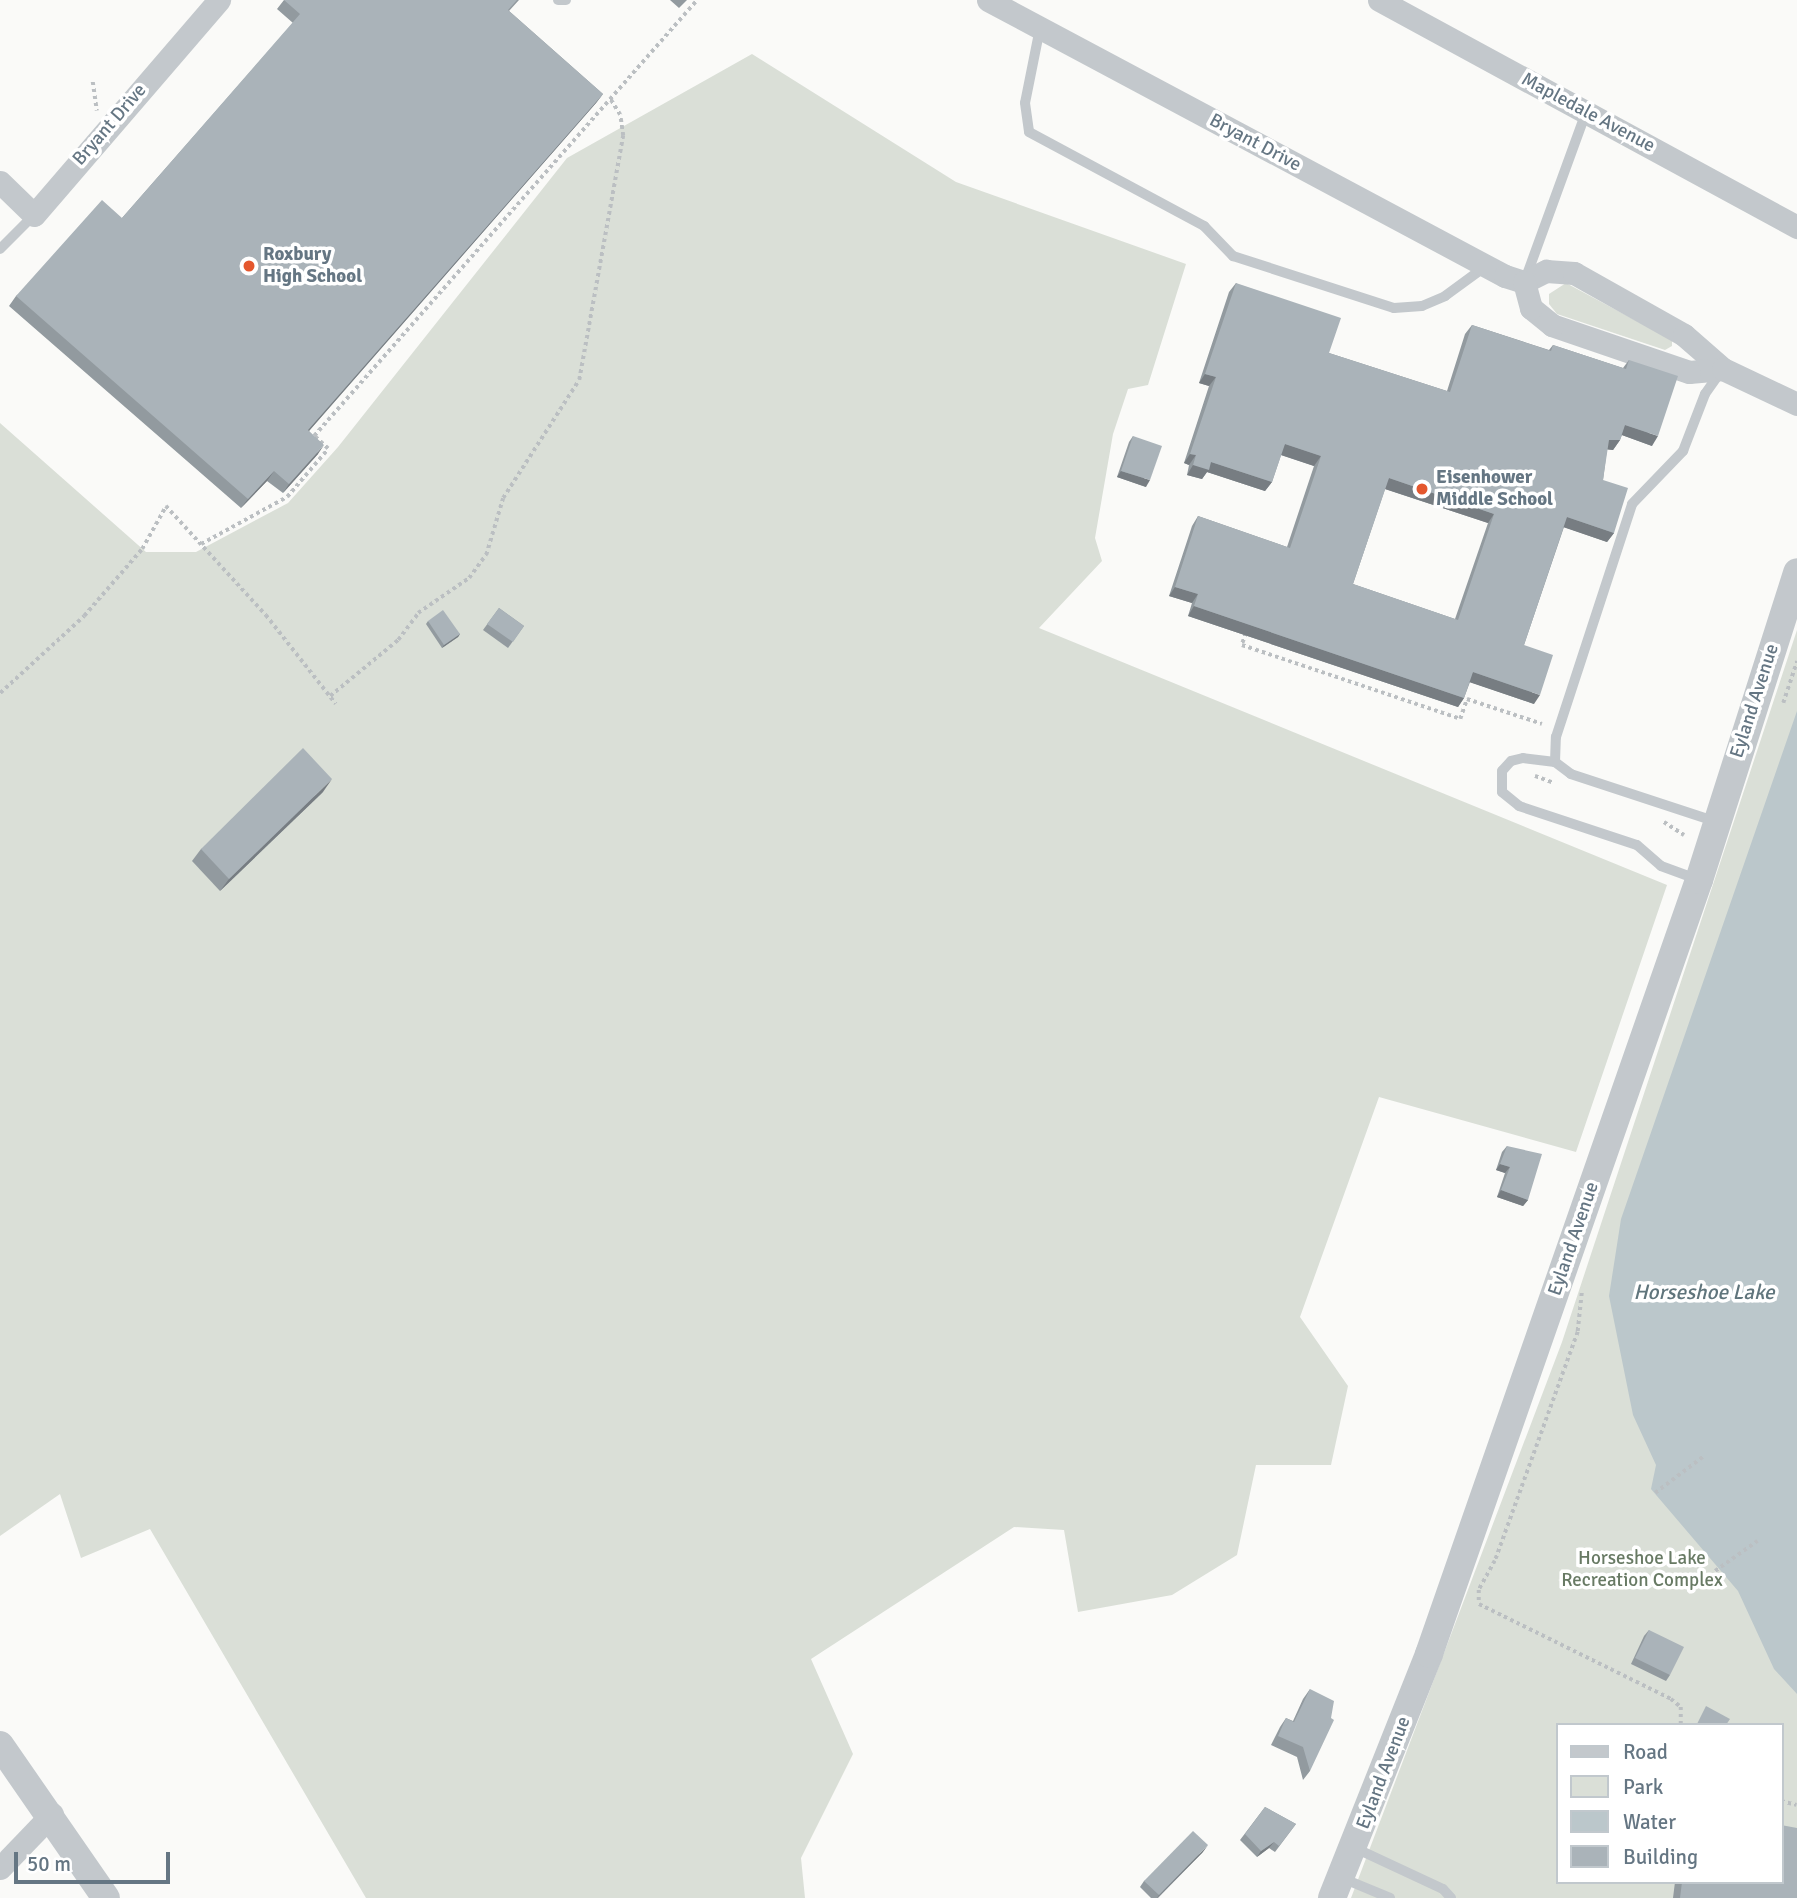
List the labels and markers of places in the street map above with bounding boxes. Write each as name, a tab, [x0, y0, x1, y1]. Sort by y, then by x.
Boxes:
place label: Roxbury High School	[263, 244, 362, 288]
marker: Roxbury High School	[241, 258, 257, 274]
place label: Eisenhower Middle School	[1436, 467, 1553, 511]
marker: Eisenhower Middle School	[1414, 481, 1430, 497]

